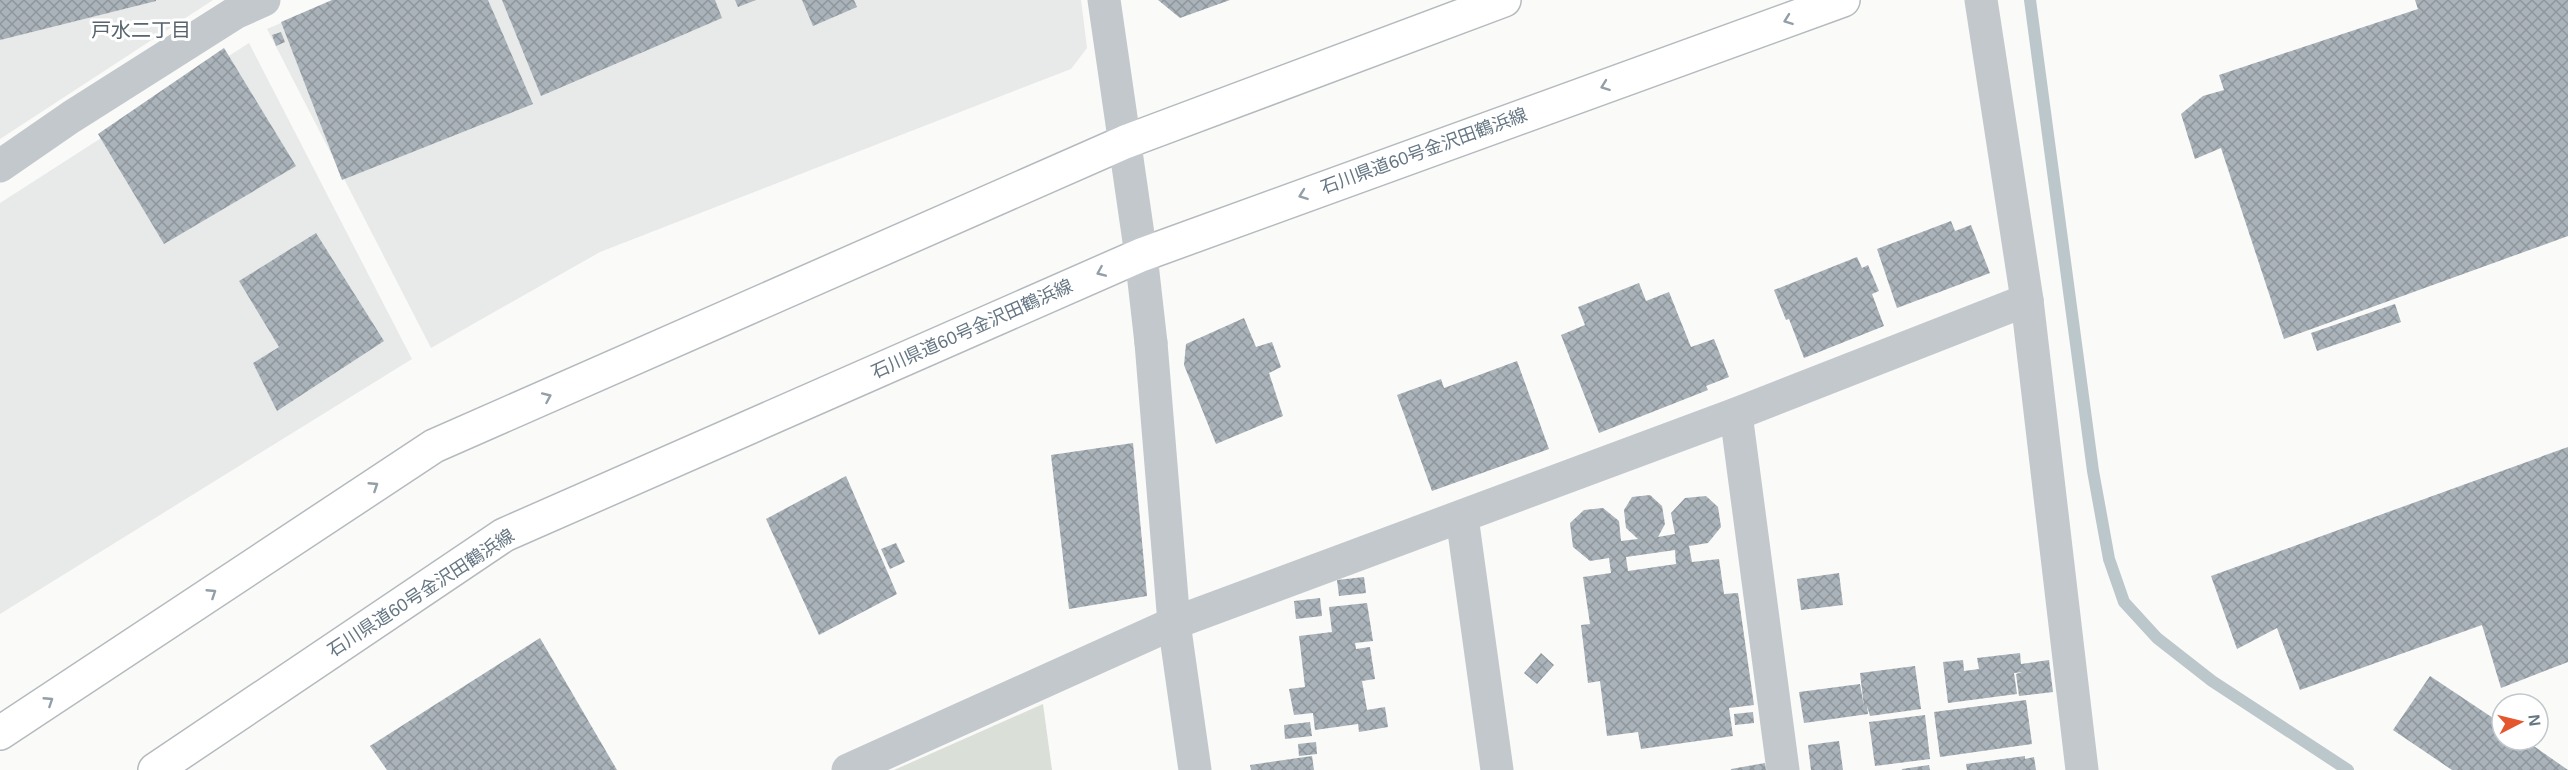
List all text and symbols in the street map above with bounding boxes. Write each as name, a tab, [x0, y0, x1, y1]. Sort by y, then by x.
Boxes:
one-way arrow	[1783, 12, 1794, 25]
district label: 戸水二丁目	[91, 19, 191, 41]
one-way arrow	[1600, 78, 1611, 91]
street label: 石川県道60号金沢田鶴浜線	[1318, 104, 1530, 198]
one-way arrow	[1298, 187, 1309, 200]
one-way arrow	[1097, 265, 1108, 277]
street label: 石川県道60号金沢田鶴浜線	[868, 276, 1076, 382]
one-way arrow	[541, 392, 552, 404]
one-way arrow	[368, 482, 379, 493]
street label: 石川県道60号金沢田鶴浜線	[324, 525, 518, 661]
one-way arrow	[205, 590, 216, 601]
north arrow	[2490, 692, 2550, 752]
one-way arrow	[43, 696, 53, 708]
text: N	[2525, 713, 2544, 727]

